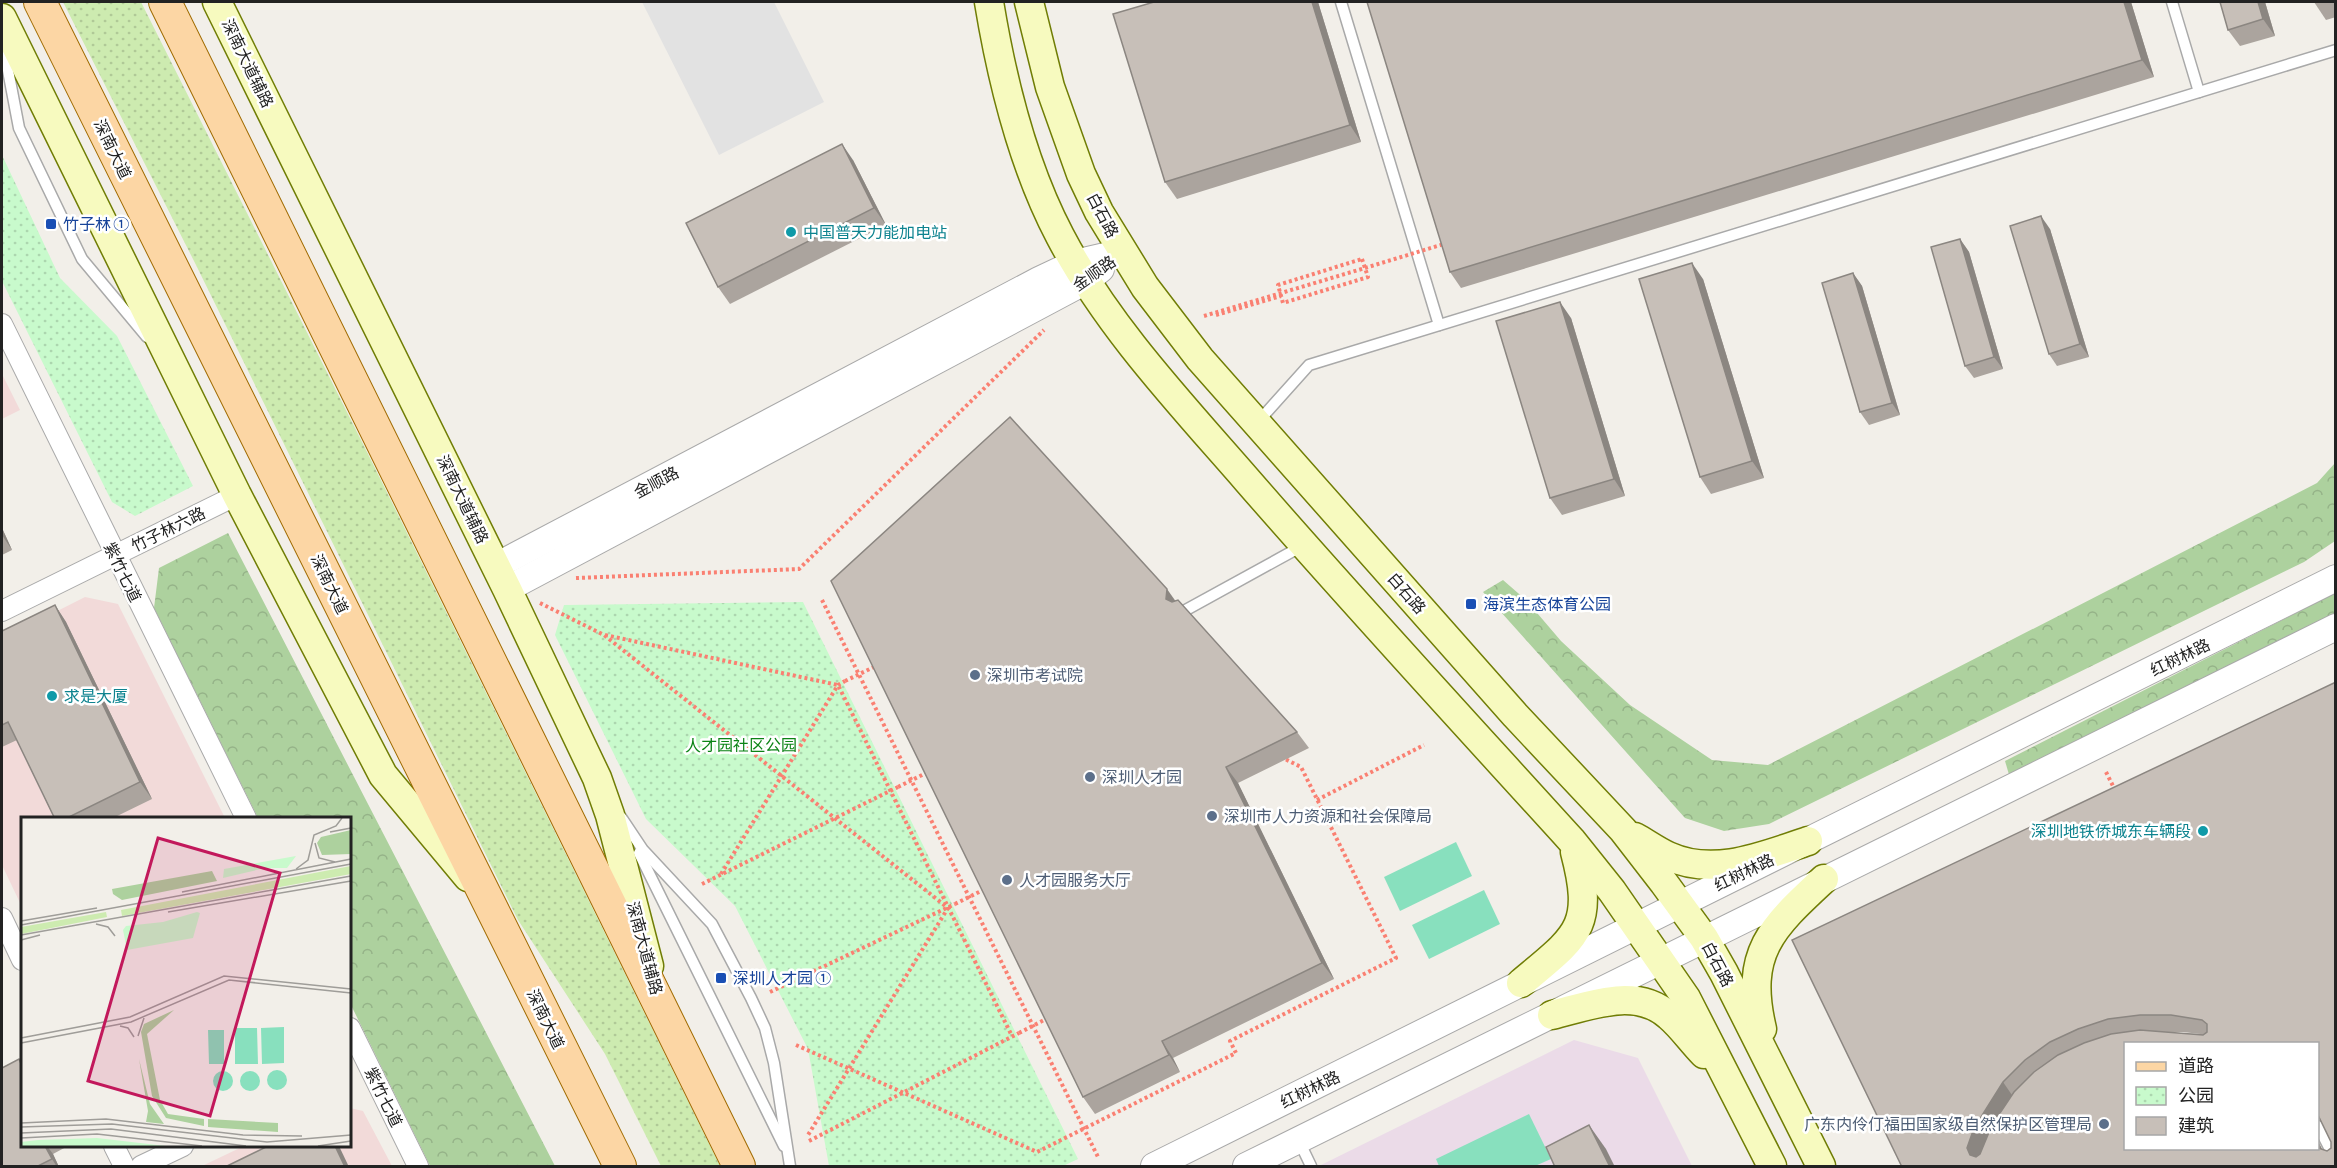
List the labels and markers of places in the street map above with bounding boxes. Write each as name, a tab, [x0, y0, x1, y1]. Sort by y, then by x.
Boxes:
place label: 竹子林 ①	[63, 215, 129, 233]
marker: 竹子林 ①	[44, 217, 58, 231]
place label: 中国普天力能加电站	[803, 223, 947, 241]
marker: 中国普天力能加电站	[784, 225, 798, 239]
place label: 海滨生态体育公园	[1483, 595, 1611, 613]
marker: 海滨生态体育公园	[1464, 597, 1478, 611]
place label: 深圳市考试院	[987, 666, 1083, 684]
marker: 深圳市考试院	[968, 668, 982, 682]
place label: 求是大厦	[64, 687, 128, 705]
marker: 求是大厦	[45, 689, 59, 703]
place label: 深圳人才园	[1102, 768, 1182, 786]
marker: 深圳人才园	[1083, 770, 1097, 784]
place label: 深圳市人力资源和社会保障局	[1224, 807, 1432, 825]
marker: 深圳市人力资源和社会保障局	[1205, 809, 1219, 823]
place label: 深圳地铁侨城东车辆段	[2031, 822, 2191, 840]
marker: 深圳地铁侨城东车辆段	[2196, 824, 2210, 838]
place label: 人才园服务大厅	[1019, 871, 1131, 889]
marker: 人才园服务大厅	[1000, 873, 1014, 887]
place label: 深圳人才园 ①	[733, 969, 831, 987]
marker: 深圳人才园 ①	[714, 971, 728, 985]
place label: 广东内伶仃福田国家级自然保护区管理局	[1804, 1115, 2092, 1133]
marker: 广东内伶仃福田国家级自然保护区管理局	[2097, 1117, 2111, 1131]

